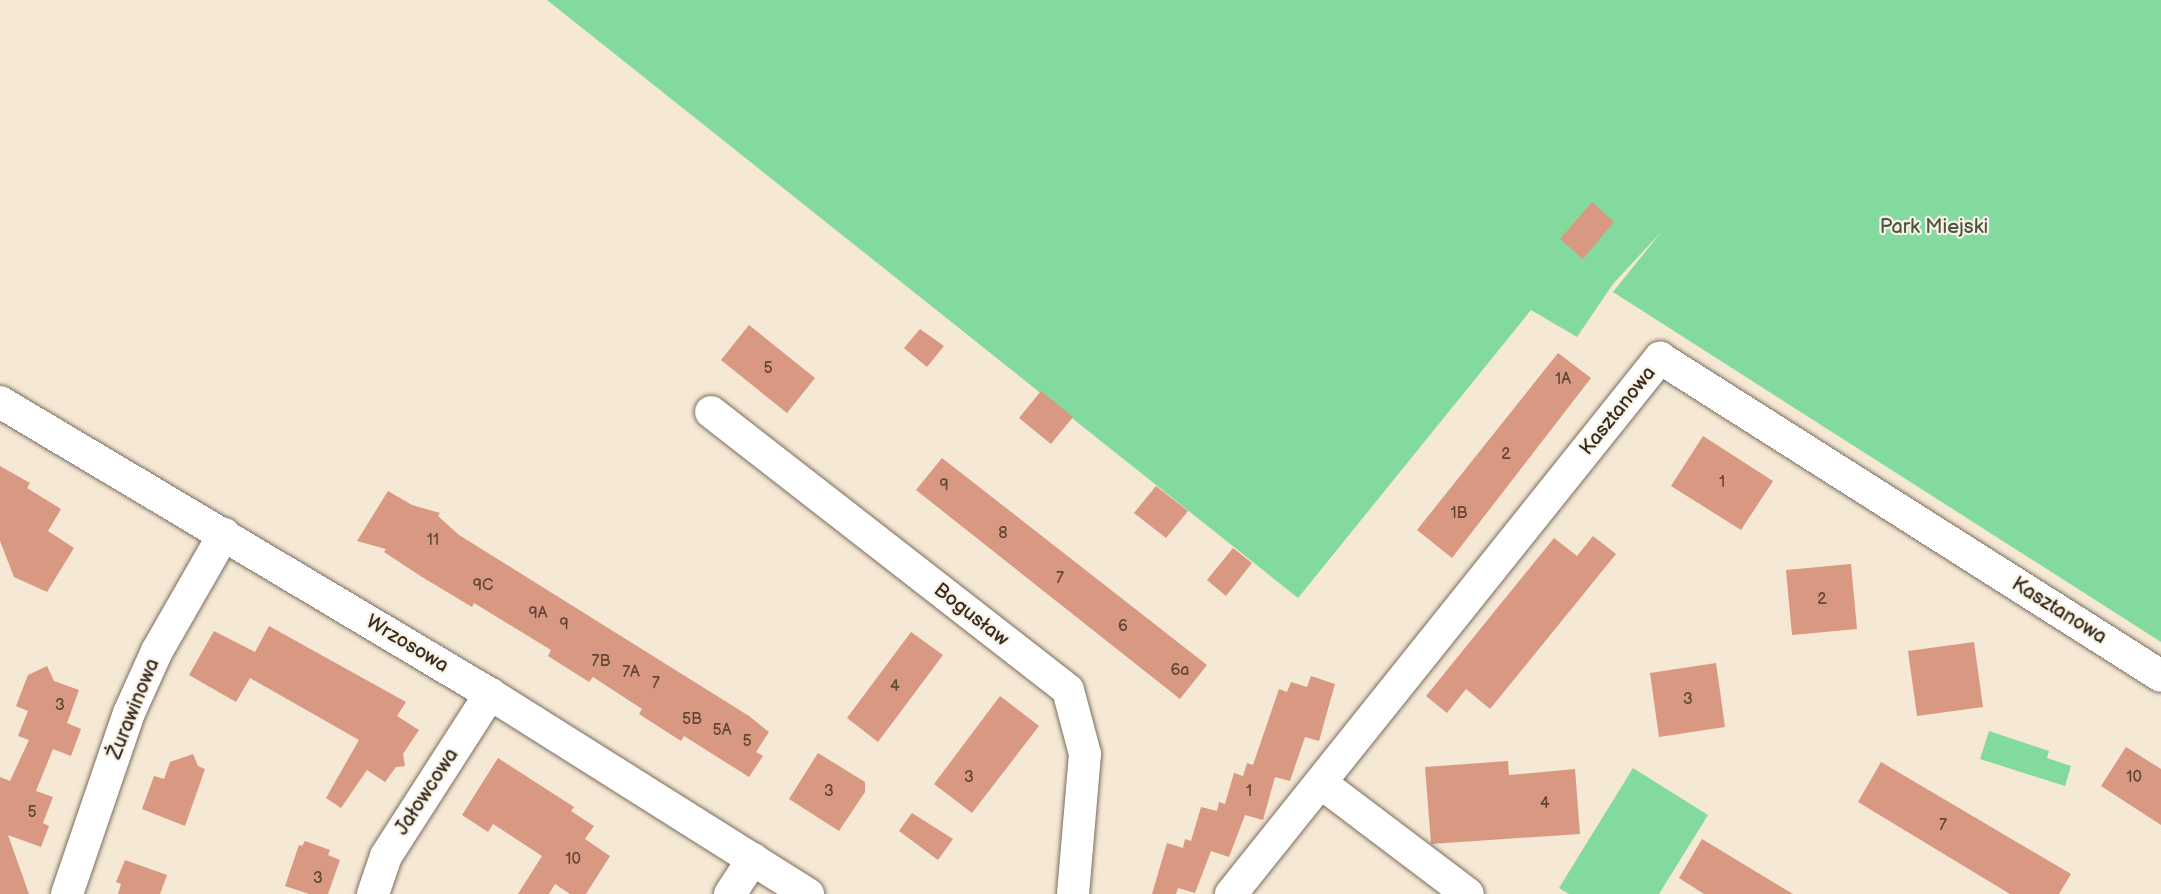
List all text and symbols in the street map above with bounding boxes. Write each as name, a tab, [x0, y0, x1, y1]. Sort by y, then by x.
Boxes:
park label: Park Miejski	[1880, 215, 1988, 239]
house number: 5	[763, 359, 773, 379]
street label: Kasztanowa	[1575, 362, 1661, 460]
house number: 1A	[1555, 370, 1571, 390]
house number: 2	[1501, 445, 1511, 465]
house number: 1	[1719, 473, 1725, 493]
house number: 9	[939, 476, 949, 496]
house number: 1B	[1450, 504, 1468, 524]
house number: 8	[998, 524, 1008, 544]
house number: 11	[427, 531, 439, 551]
house number: 7	[1056, 569, 1064, 589]
street label: Kasztanowa	[2007, 572, 2111, 650]
house number: 9C	[473, 576, 493, 596]
street label: Bogusław	[929, 578, 1013, 652]
house number: 2	[1817, 590, 1827, 610]
house number: 9A	[528, 604, 548, 624]
street label: Wrzosowa	[361, 610, 453, 678]
house number: 9	[559, 615, 569, 635]
house number: 6	[1118, 617, 1128, 637]
house number: 7B	[592, 652, 610, 672]
street label: Żurawinowa	[103, 655, 165, 763]
house number: 6a	[1171, 661, 1189, 681]
house number: 7A	[622, 663, 640, 683]
house number: 7	[652, 674, 660, 694]
house number: 4	[890, 677, 900, 697]
house number: 3	[1683, 690, 1693, 710]
house number: 3	[55, 696, 65, 716]
house number: 5B	[682, 710, 702, 730]
house number: 5A	[713, 721, 731, 741]
house number: 5	[742, 732, 752, 752]
street label: Jałowcowa	[390, 744, 464, 840]
house number: 3	[964, 768, 974, 788]
house number: 10	[2126, 768, 2142, 788]
house number: 3	[824, 782, 834, 802]
house number: 1	[1246, 782, 1252, 802]
house number: 4	[1540, 794, 1550, 814]
house number: 5	[27, 803, 37, 823]
house number: 7	[1939, 816, 1947, 836]
house number: 10	[565, 850, 581, 870]
house number: 3	[313, 869, 323, 889]

